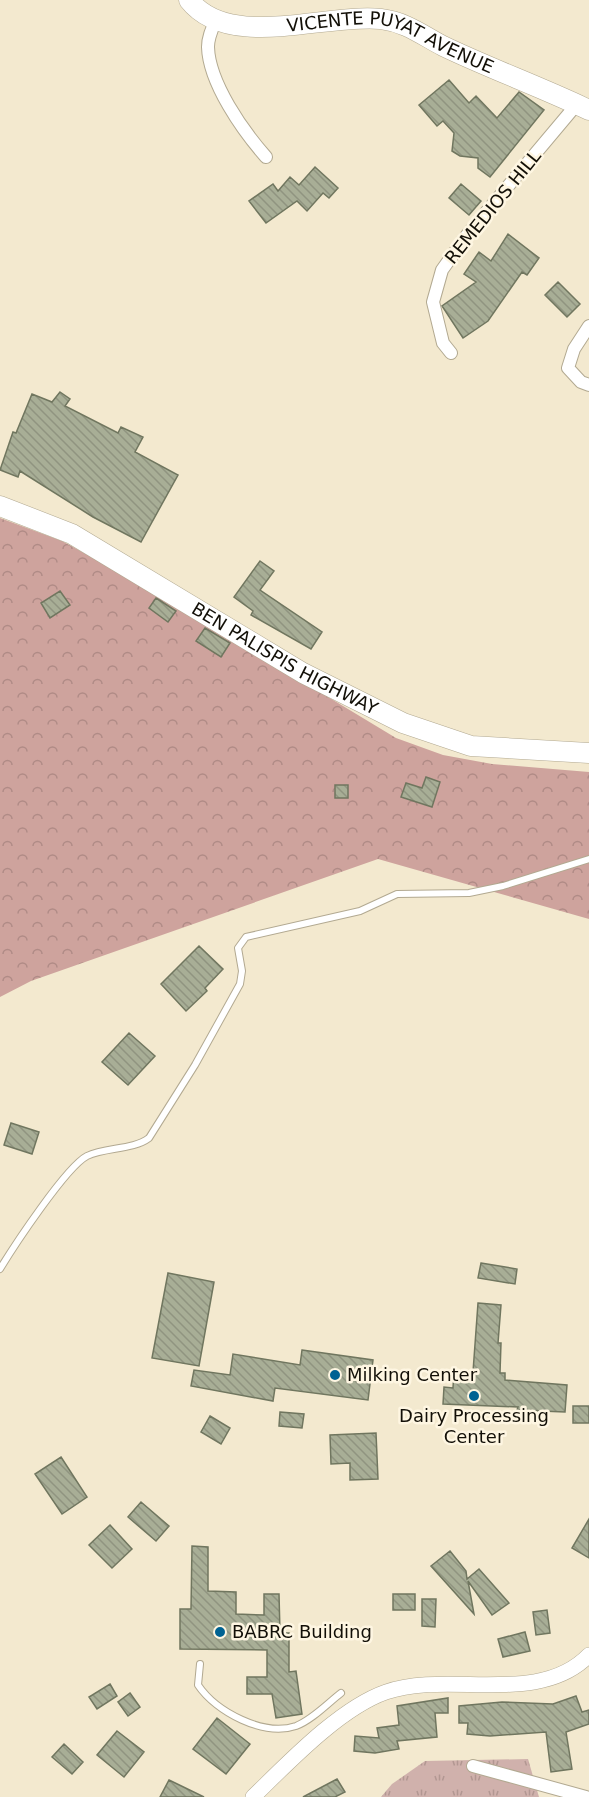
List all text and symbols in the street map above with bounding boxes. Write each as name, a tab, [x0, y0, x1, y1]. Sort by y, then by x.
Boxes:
street label: VICENTE PUYAT AVENUE	[286, 7, 497, 77]
street label: REMEDIOS HILL	[440, 146, 545, 268]
street label: BEN PALISPIS HIGHWAY	[188, 598, 382, 719]
place label: Milking Center	[347, 1364, 478, 1385]
marker: Milking Center	[328, 1368, 342, 1382]
marker: Dairy Processing Center	[467, 1389, 481, 1403]
place label: Dairy Processing Center	[399, 1405, 549, 1447]
place label: BABRC Building	[232, 1621, 372, 1642]
marker: BABRC Building	[213, 1625, 227, 1639]

